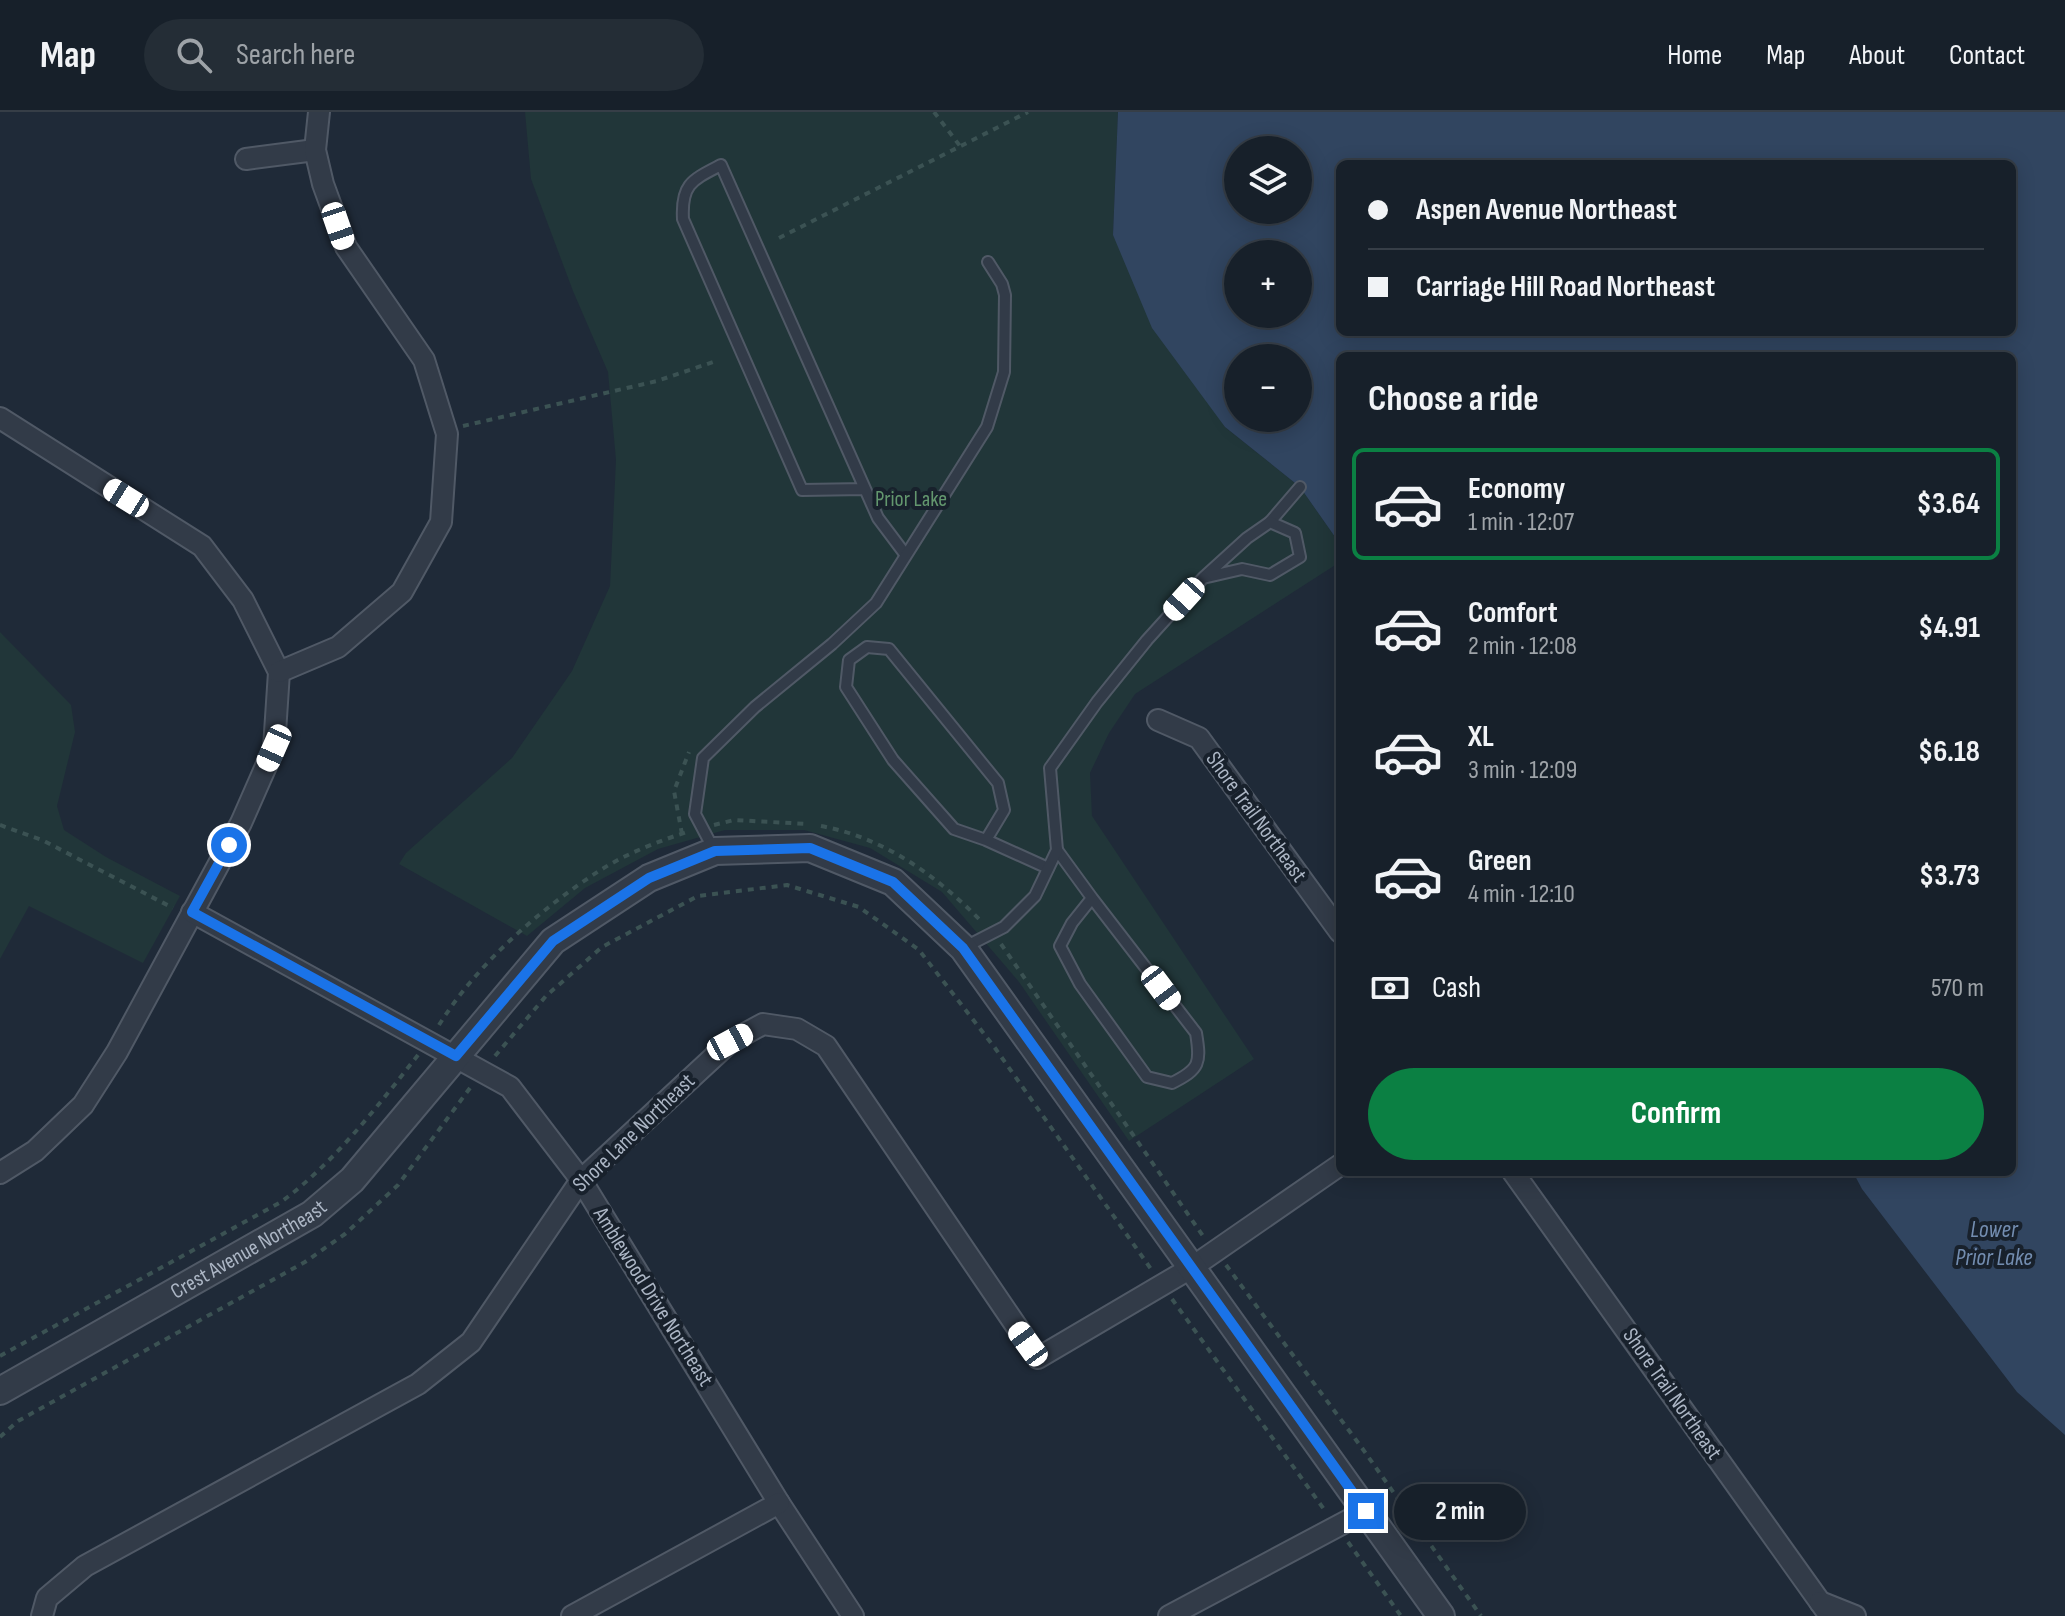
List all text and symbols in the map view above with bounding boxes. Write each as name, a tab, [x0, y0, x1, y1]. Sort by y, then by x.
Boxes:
search box	[144, 19, 704, 91]
text: Map	[40, 33, 96, 78]
icon: search	[172, 33, 216, 77]
text: Search here	[236, 37, 355, 73]
text: Home	[1667, 39, 1722, 72]
text: Map	[1766, 39, 1805, 72]
text: About	[1849, 39, 1905, 72]
text: Contact	[1949, 39, 2025, 72]
map controls	[1224, 136, 1312, 432]
button: layers	[1224, 136, 1312, 224]
text: Aspen Avenue Northeast	[1416, 192, 1677, 228]
car	[319, 199, 357, 253]
button: +	[1224, 240, 1312, 328]
text: Carriage Hill Road Northeast	[1416, 269, 1715, 305]
button: −	[1224, 344, 1312, 432]
text: Choose a ride	[1368, 378, 1539, 421]
icon: car	[1372, 468, 1444, 540]
text: Economy	[1468, 471, 1565, 507]
car	[99, 475, 153, 521]
park label: Prior Lake	[875, 486, 947, 513]
text: $3.64	[1917, 486, 1980, 522]
text: 1 min · 12:07	[1468, 507, 1574, 538]
car	[1159, 573, 1209, 625]
icon: car	[1372, 592, 1444, 664]
text: Comfort	[1468, 595, 1558, 631]
text: $4.91	[1918, 610, 1980, 646]
text: 2 min · 12:08	[1468, 631, 1577, 662]
icon: car	[1372, 716, 1444, 788]
text: XL	[1468, 719, 1494, 755]
car	[253, 721, 295, 775]
text: $6.18	[1918, 734, 1980, 770]
street label: Shore Trail Northeast	[1200, 746, 1313, 888]
text: 3 min · 12:09	[1468, 755, 1577, 786]
route start	[211, 827, 247, 863]
icon: car	[1372, 840, 1444, 912]
text: Green	[1468, 843, 1532, 879]
text: $3.73	[1919, 858, 1980, 894]
text: 4 min · 12:10	[1468, 879, 1575, 910]
car	[1137, 962, 1185, 1014]
icon: cash	[1368, 966, 1412, 1010]
text: Cash	[1432, 970, 1481, 1006]
text: 570 m	[1931, 973, 1984, 1004]
car	[703, 1020, 757, 1064]
street label: Shore Lane Northeast	[567, 1068, 701, 1198]
button: Confirm	[1368, 1068, 1984, 1160]
street label: Crest Avenue Northeast	[166, 1194, 333, 1305]
street label: Amblewood Drive Northeast	[586, 1202, 719, 1392]
water label: Lower Prior Lake	[1955, 1215, 2033, 1272]
car	[1004, 1318, 1052, 1370]
street label: Shore Trail Northeast	[1617, 1323, 1728, 1465]
callout: 2 min	[1394, 1483, 1526, 1539]
route end	[1348, 1493, 1384, 1529]
text: 2 min	[1435, 1496, 1485, 1527]

